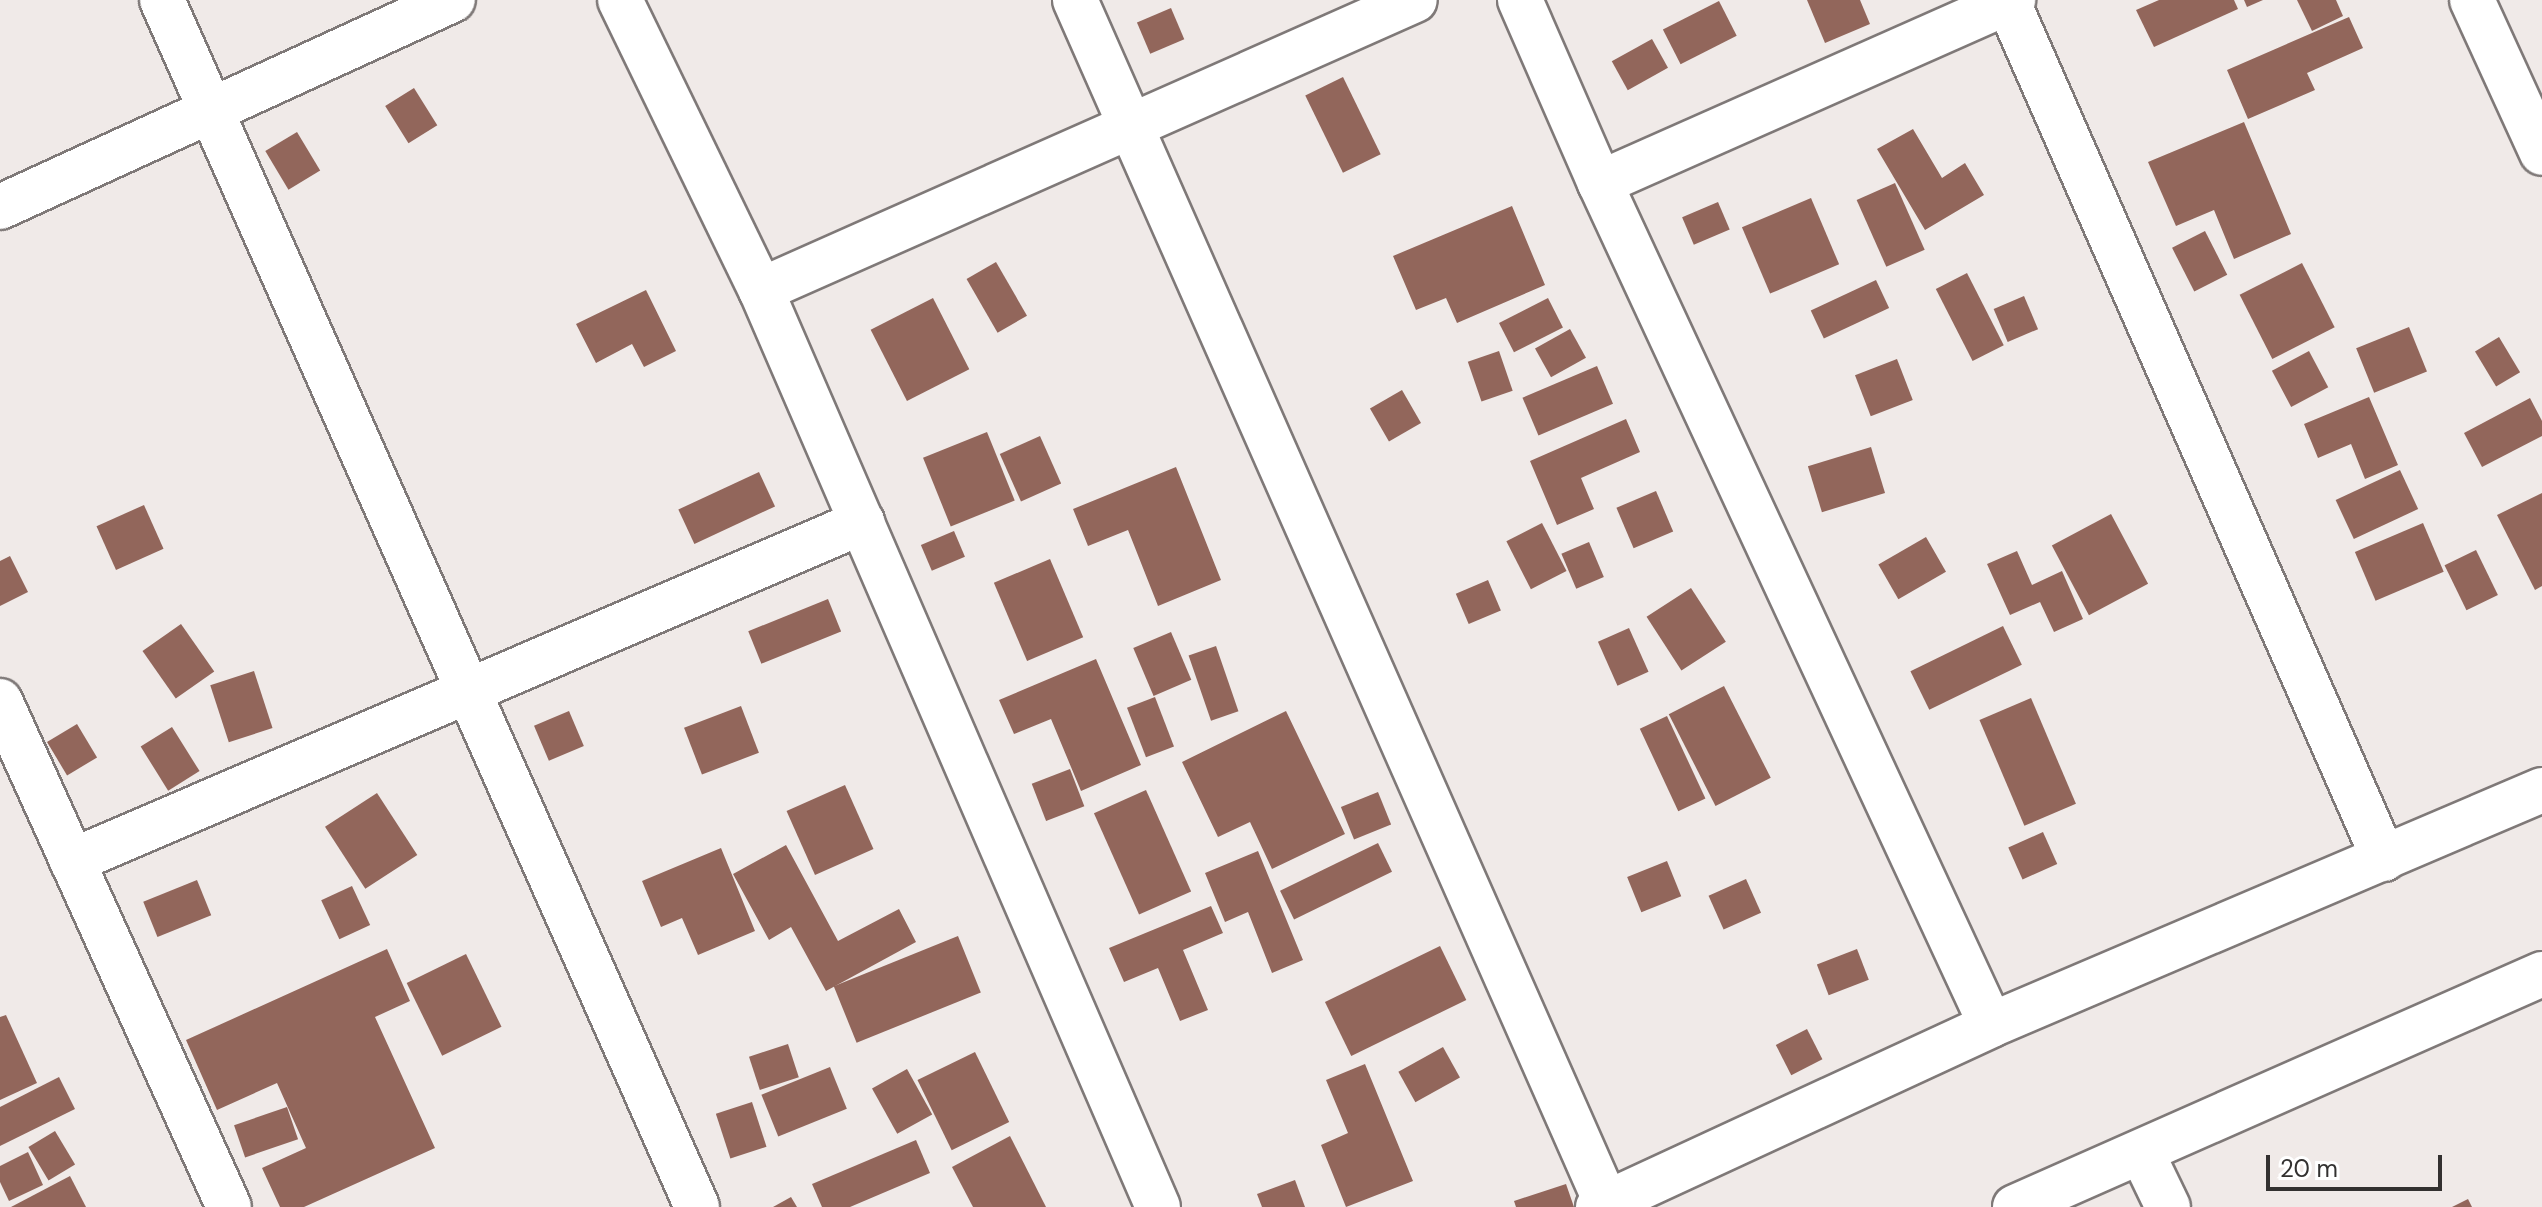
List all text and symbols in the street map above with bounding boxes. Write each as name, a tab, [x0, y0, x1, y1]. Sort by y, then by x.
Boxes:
scale bar	[2270, 1139, 2446, 1189]
text: 20 m	[2280, 1153, 2338, 1184]

